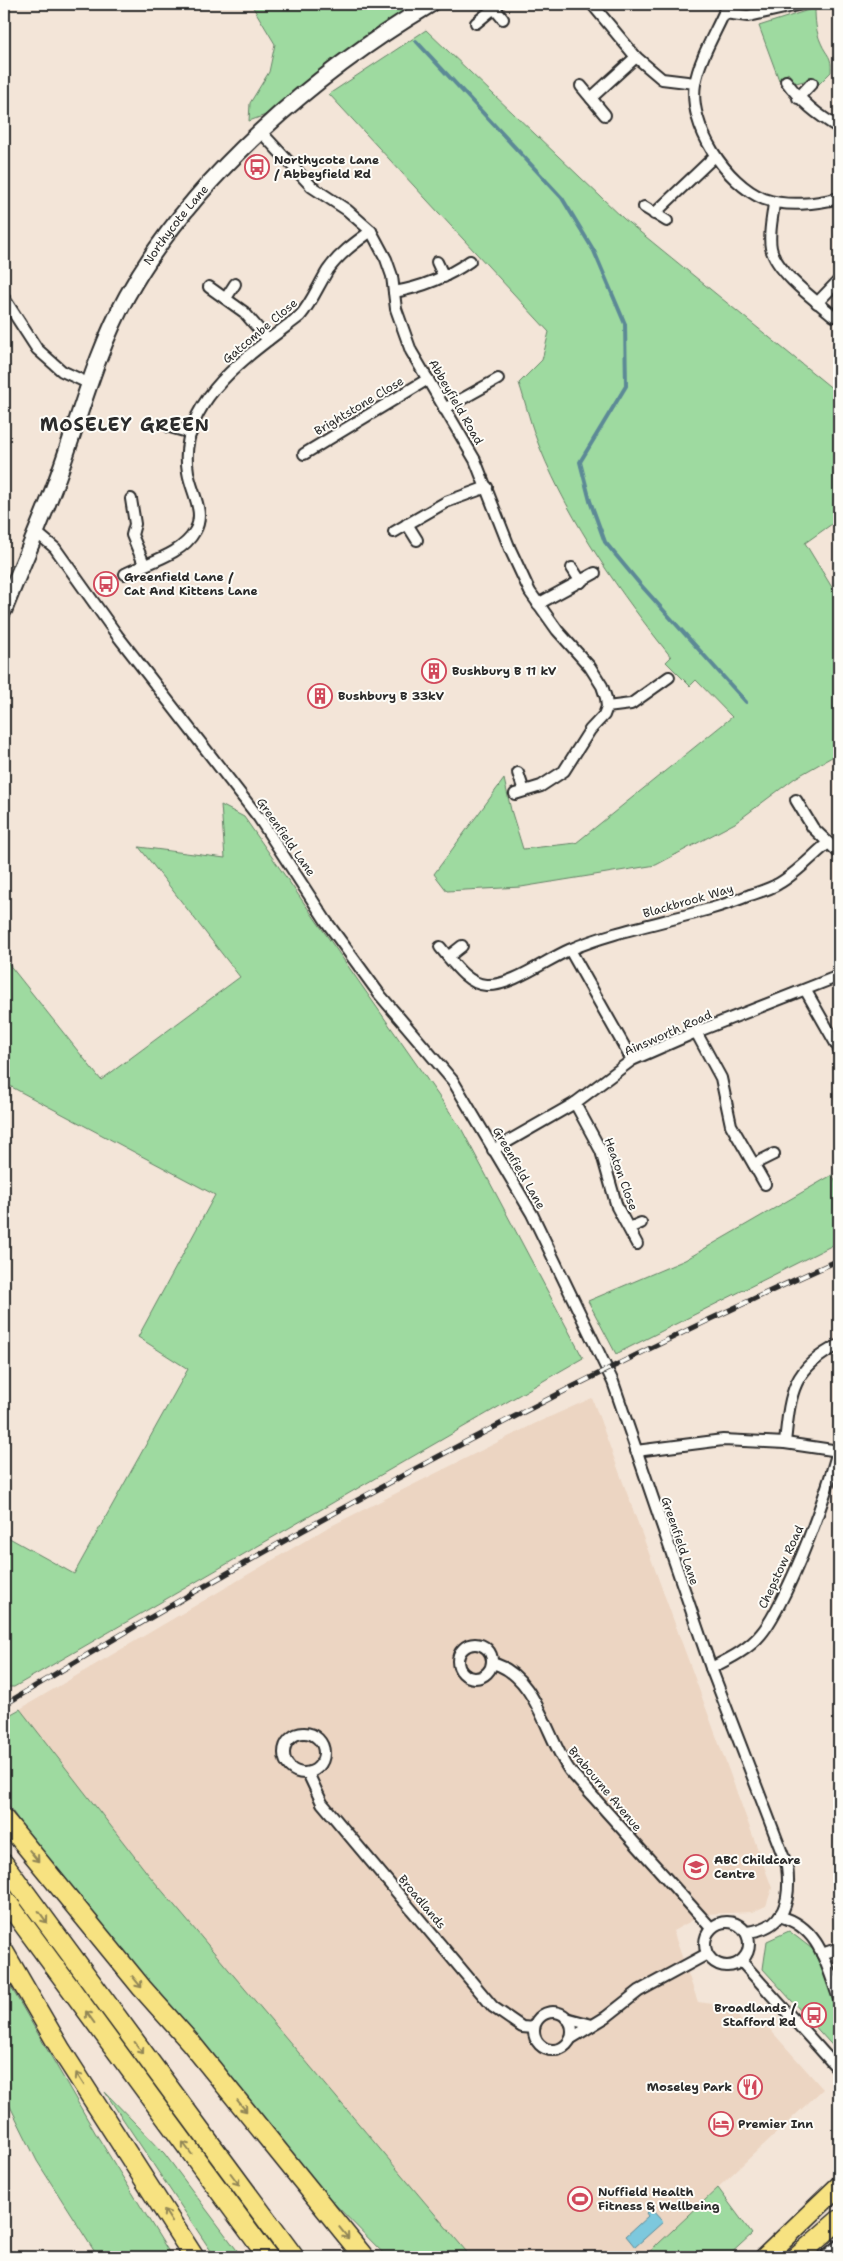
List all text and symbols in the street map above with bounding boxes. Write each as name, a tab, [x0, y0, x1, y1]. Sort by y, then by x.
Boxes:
place label: Northycote Lane / Abbeyfield Rd	[274, 152, 379, 182]
bus stop icon: Northycote Lane / Abbeyfield Rd	[244, 154, 270, 180]
street label: Northycote Lane	[140, 181, 212, 268]
street label: Gatcombe Close	[219, 295, 301, 367]
street label: Abbeyfield Road	[425, 356, 487, 448]
street label: Brightstone Close	[311, 373, 407, 439]
district label: MOSELEY GREEN	[40, 413, 210, 437]
place label: Greenfield Lane / Cat And Kittens Lane	[124, 569, 258, 599]
bus stop icon: Greenfield Lane / Cat And Kittens Lane	[93, 571, 119, 597]
building icon: Bushbury B 11 kV	[421, 658, 447, 684]
place label: Bushbury B 11 kV	[452, 663, 557, 679]
building icon: Bushbury B 33kV	[307, 683, 333, 709]
place label: Bushbury B 33kV	[338, 688, 444, 704]
street label: Greenfield Lane	[253, 795, 319, 880]
street label: Blackbrook Way	[641, 880, 735, 922]
street label: Ainsworth Road	[622, 1006, 715, 1060]
street label: Greenfield Lane	[489, 1124, 549, 1212]
street label: Heaton Close	[600, 1135, 642, 1213]
street label: Greenfield Lane	[657, 1495, 703, 1587]
street label: Chepstow Road	[755, 1522, 807, 1611]
street label: Brabourne Avenue	[565, 1743, 645, 1835]
one-way arrow	[29, 1850, 40, 1863]
place label: ABC Childcare Centre	[714, 1852, 801, 1882]
school or university icon: ABC Childcare Centre	[683, 1854, 709, 1880]
street label: Broadlands	[395, 1872, 449, 1932]
one-way arrow	[38, 1910, 48, 1924]
one-way arrow	[132, 1976, 143, 1989]
place label: Broadlands / Stafford Rd	[714, 2000, 797, 2030]
bus stop icon: Broadlands / Stafford Rd	[801, 2002, 827, 2028]
one-way arrow	[85, 2010, 95, 2024]
one-way arrow	[134, 2041, 144, 2055]
one-way arrow	[75, 2073, 85, 2087]
restaurant icon: Moseley Park	[737, 2074, 763, 2100]
place label: Moseley Park	[647, 2079, 732, 2095]
one-way arrow	[237, 2100, 248, 2113]
hotel icon: Premier Inn	[708, 2111, 734, 2137]
place label: Premier Inn	[738, 2116, 813, 2132]
one-way arrow	[181, 2142, 192, 2155]
one-way arrow	[230, 2172, 241, 2185]
place label: Nuffield Health Fitness & Wellbeing	[598, 2184, 720, 2214]
sports icon: Nuffield Health Fitness & Wellbeing	[567, 2186, 593, 2212]
one-way arrow	[163, 2210, 173, 2224]
one-way arrow	[339, 2226, 350, 2239]

